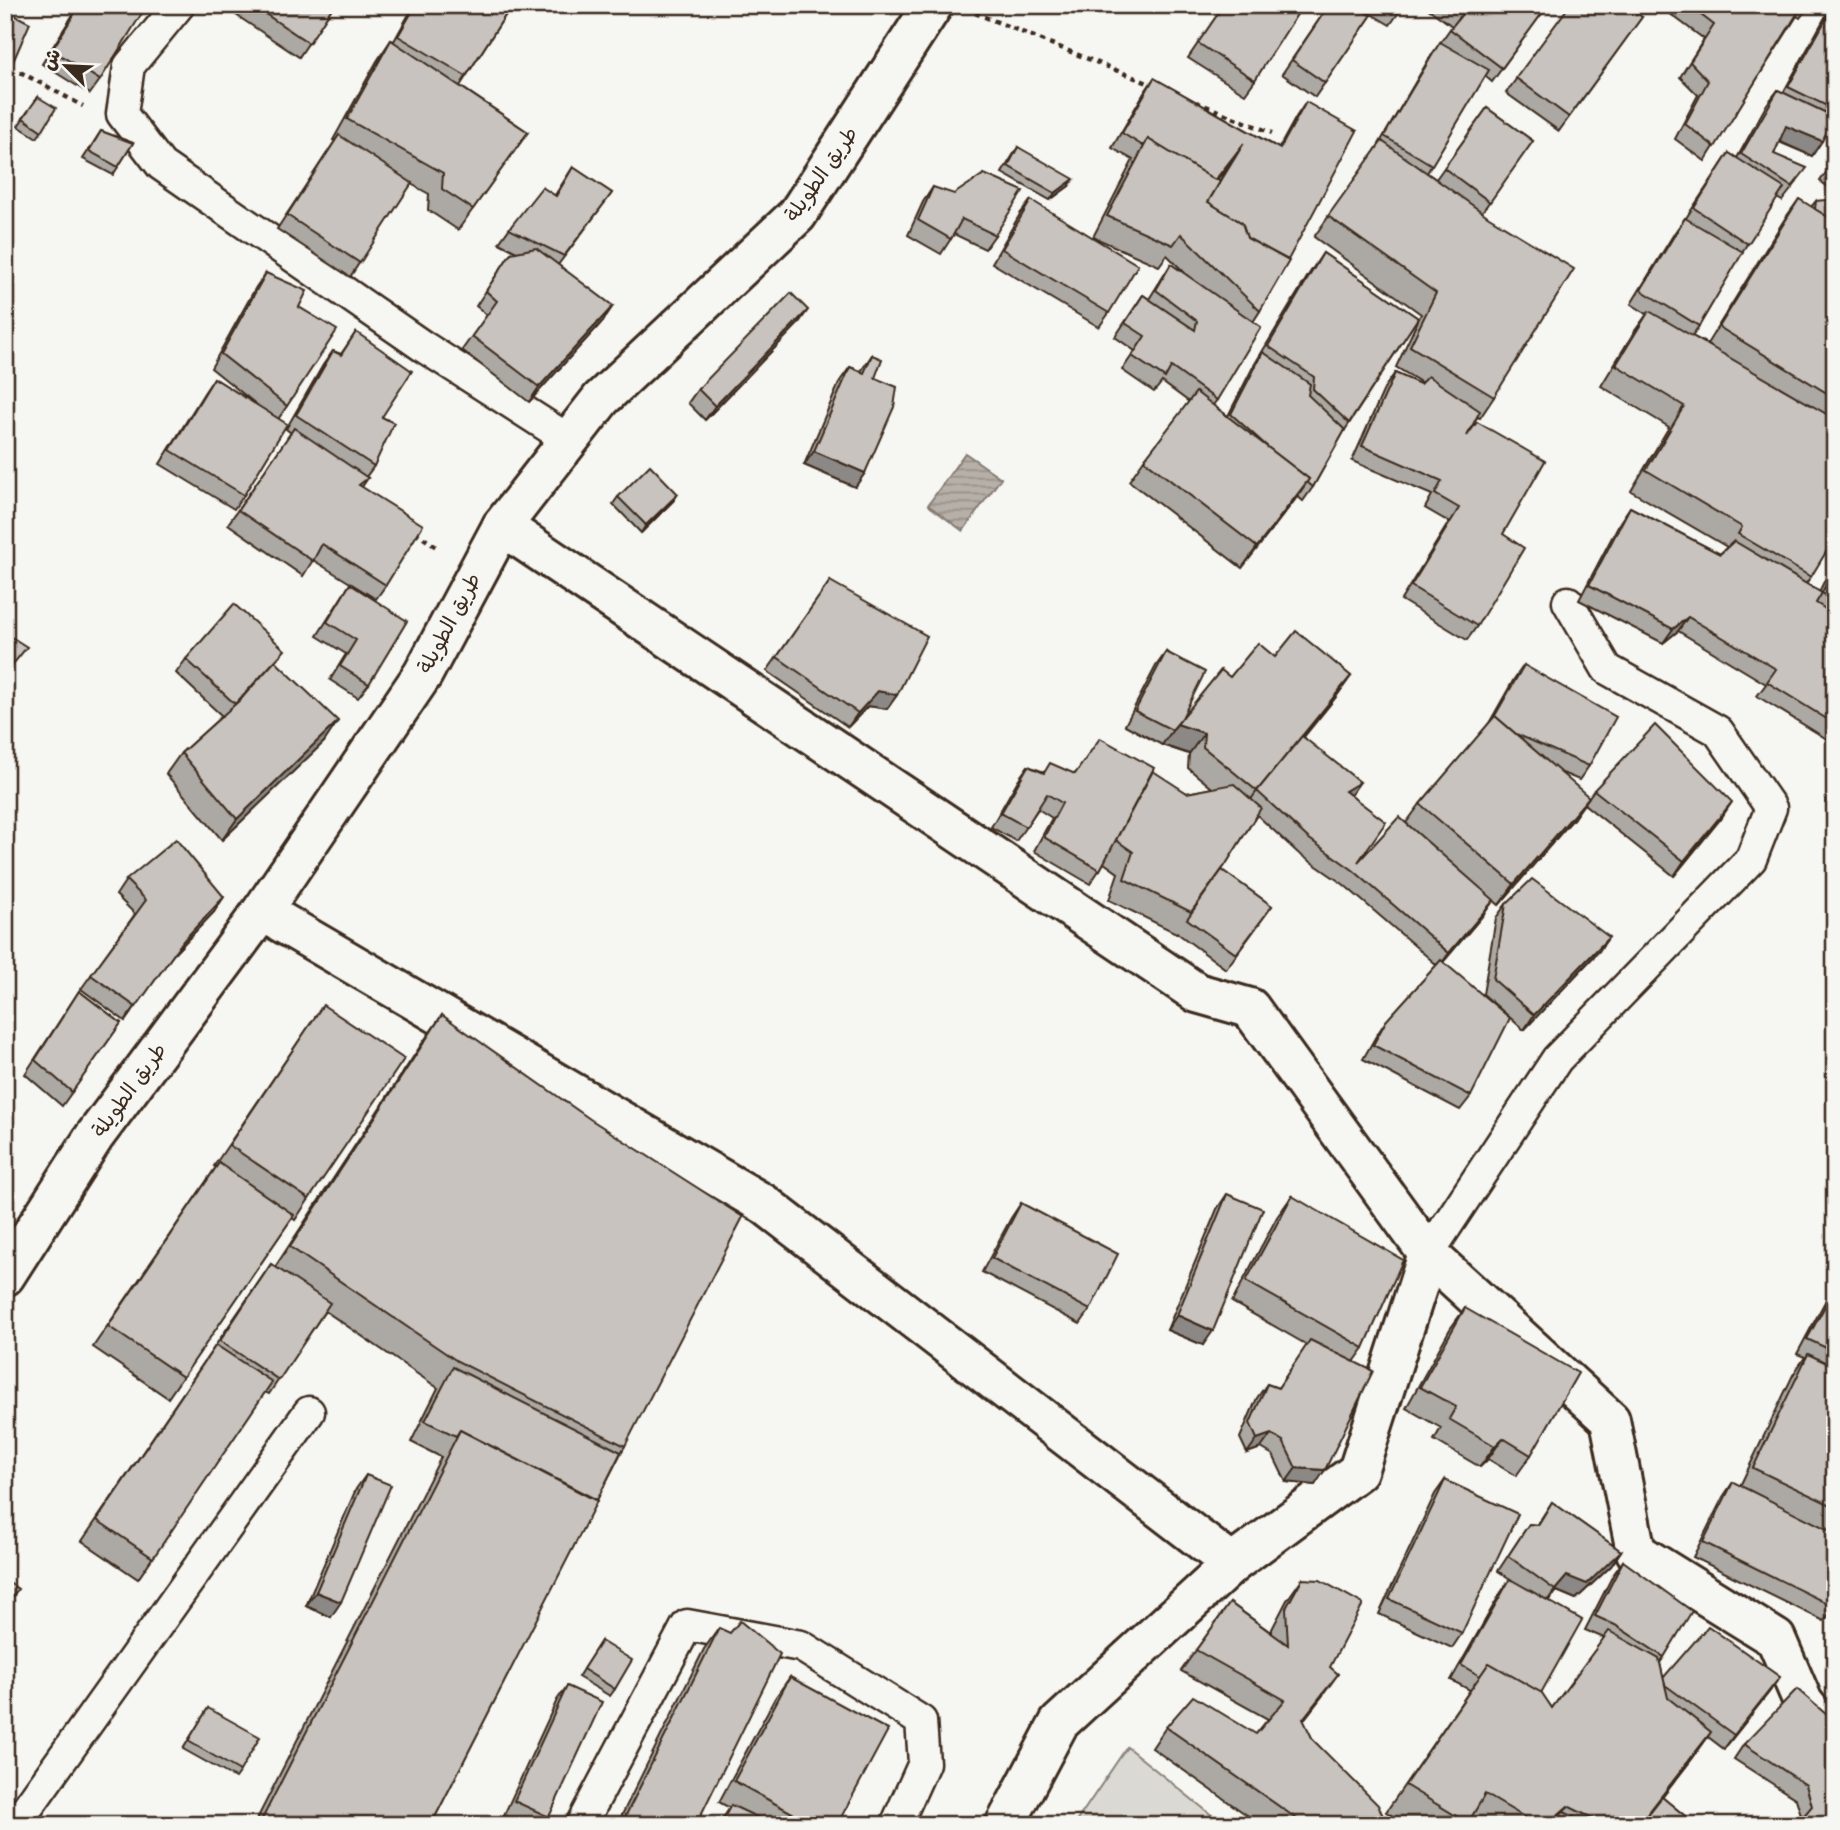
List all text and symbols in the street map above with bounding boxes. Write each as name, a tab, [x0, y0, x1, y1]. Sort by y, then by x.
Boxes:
north arrow	[32, 32, 102, 102]
text: ش	[37, 45, 67, 74]
street label: طريق الطويلة	[780, 122, 863, 227]
street label: طريق الطويلة	[413, 569, 486, 678]
street label: طريق الطويلة	[87, 1038, 172, 1142]

